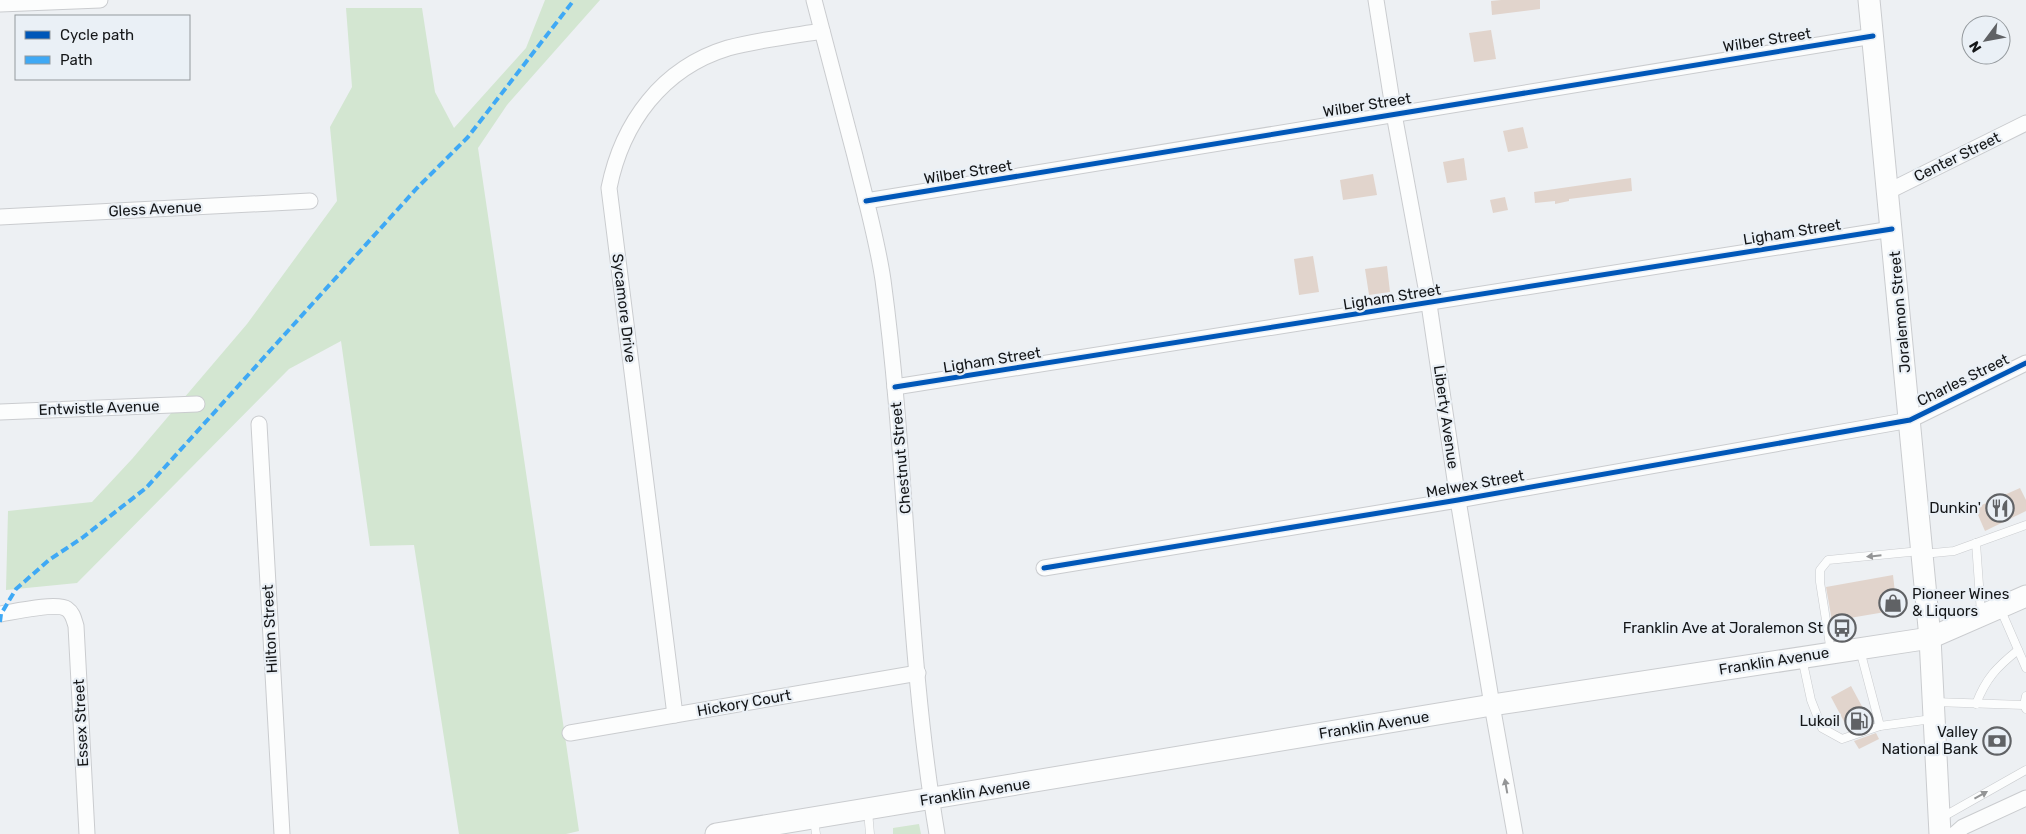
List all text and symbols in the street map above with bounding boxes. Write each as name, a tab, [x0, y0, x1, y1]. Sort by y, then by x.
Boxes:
legend	[15, 15, 190, 80]
north arrow	[1961, 15, 2011, 65]
street label: Wilber Street	[1722, 24, 1813, 56]
text: Cycle path	[60, 26, 134, 44]
text: N	[1966, 38, 1985, 55]
text: Path	[60, 51, 93, 69]
street label: Wilber Street	[1322, 89, 1413, 121]
street label: Center Street	[1911, 128, 2003, 186]
street label: Wilber Street	[923, 156, 1014, 188]
street label: Gless Avenue	[108, 198, 202, 220]
street label: Ligham Street	[1742, 215, 1842, 249]
street label: Joralemon Street	[1886, 250, 1914, 374]
street label: Sycamore Drive	[608, 253, 640, 363]
street label: Ligham Street	[1342, 280, 1442, 314]
street label: Ligham Street	[942, 343, 1042, 377]
street label: Charles Street	[1914, 350, 2012, 410]
street label: Liberty Avenue	[1430, 364, 1462, 470]
street label: Entwistle Avenue	[38, 397, 160, 419]
street label: Chestnut Street	[887, 401, 915, 515]
street label: Melwex Street	[1425, 467, 1526, 501]
restaurant icon: Dunkin'	[1985, 493, 2015, 523]
place label: Dunkin'	[1929, 499, 1981, 517]
one-way arrow	[1865, 552, 1881, 560]
street label: Hilton Street	[259, 584, 281, 674]
place label: Pioneer Wines & Liquors	[1912, 585, 2010, 620]
shop icon: Pioneer Wines & Liquors	[1878, 588, 1908, 618]
bus stop icon: Franklin Ave at Joralemon St	[1827, 613, 1857, 643]
place label: Franklin Ave at Joralemon St	[1623, 619, 1823, 637]
street label: Franklin Avenue	[1718, 643, 1830, 679]
street label: Essex Street	[70, 679, 92, 767]
street label: Hickory Court	[696, 686, 792, 720]
fuel station icon: Lukoil	[1844, 706, 1874, 736]
street label: Franklin Avenue	[1318, 707, 1430, 743]
place label: Lukoil	[1800, 712, 1840, 730]
place label: Valley National Bank	[1881, 723, 1978, 758]
bank icon: Valley National Bank	[1982, 726, 2012, 756]
street label: Franklin Avenue	[919, 774, 1031, 810]
one-way arrow	[1502, 778, 1510, 794]
one-way arrow	[1975, 790, 1988, 799]

